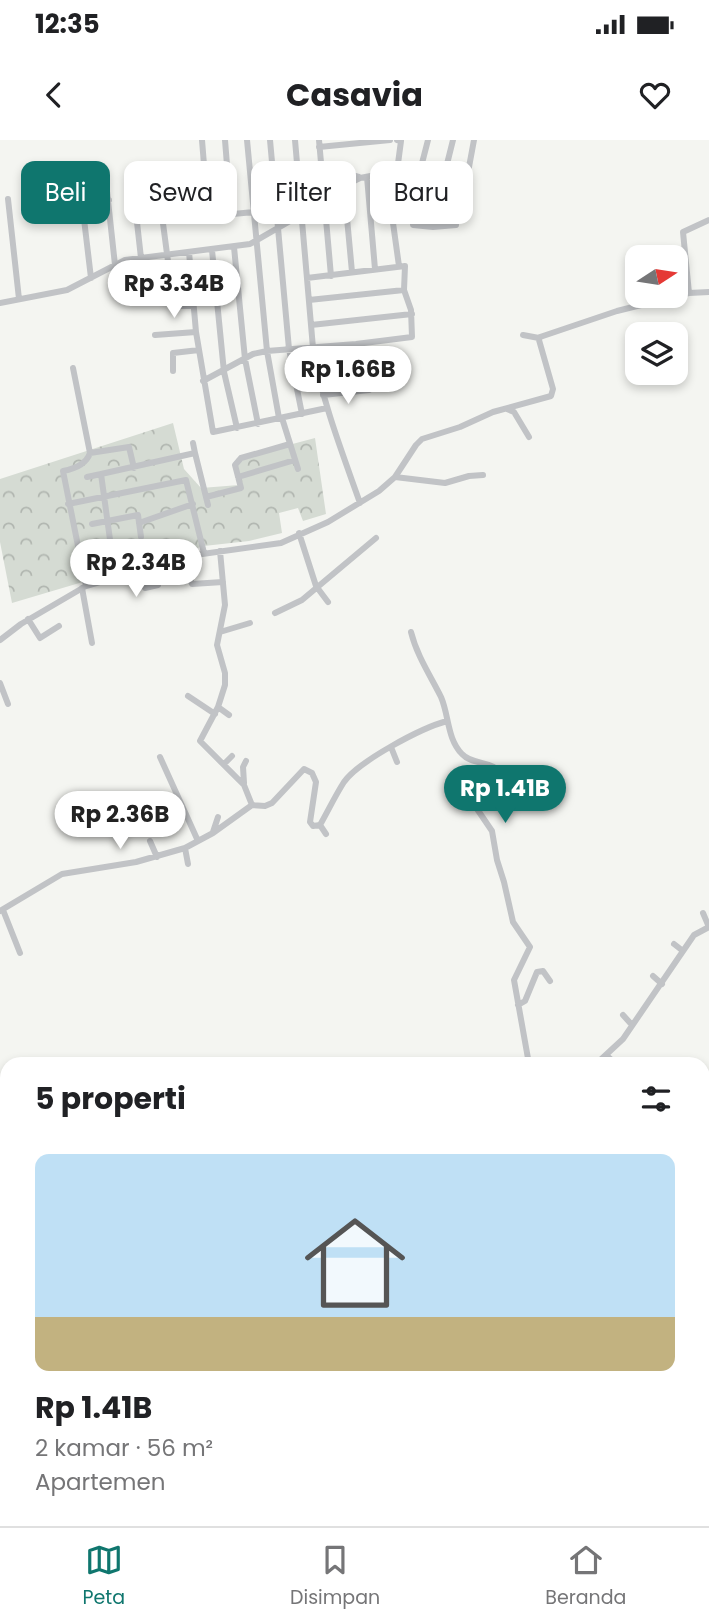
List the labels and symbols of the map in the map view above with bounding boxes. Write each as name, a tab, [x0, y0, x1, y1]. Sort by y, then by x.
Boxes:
north arrow	[625, 245, 688, 308]
pin: Rp 3.34B	[102, 260, 246, 320]
pin: Rp 1.66B	[276, 346, 420, 406]
pin: Rp 2.34B	[64, 540, 208, 599]
pin: Rp 1.41B	[433, 766, 577, 825]
pin: Rp 2.36B	[48, 792, 192, 851]

